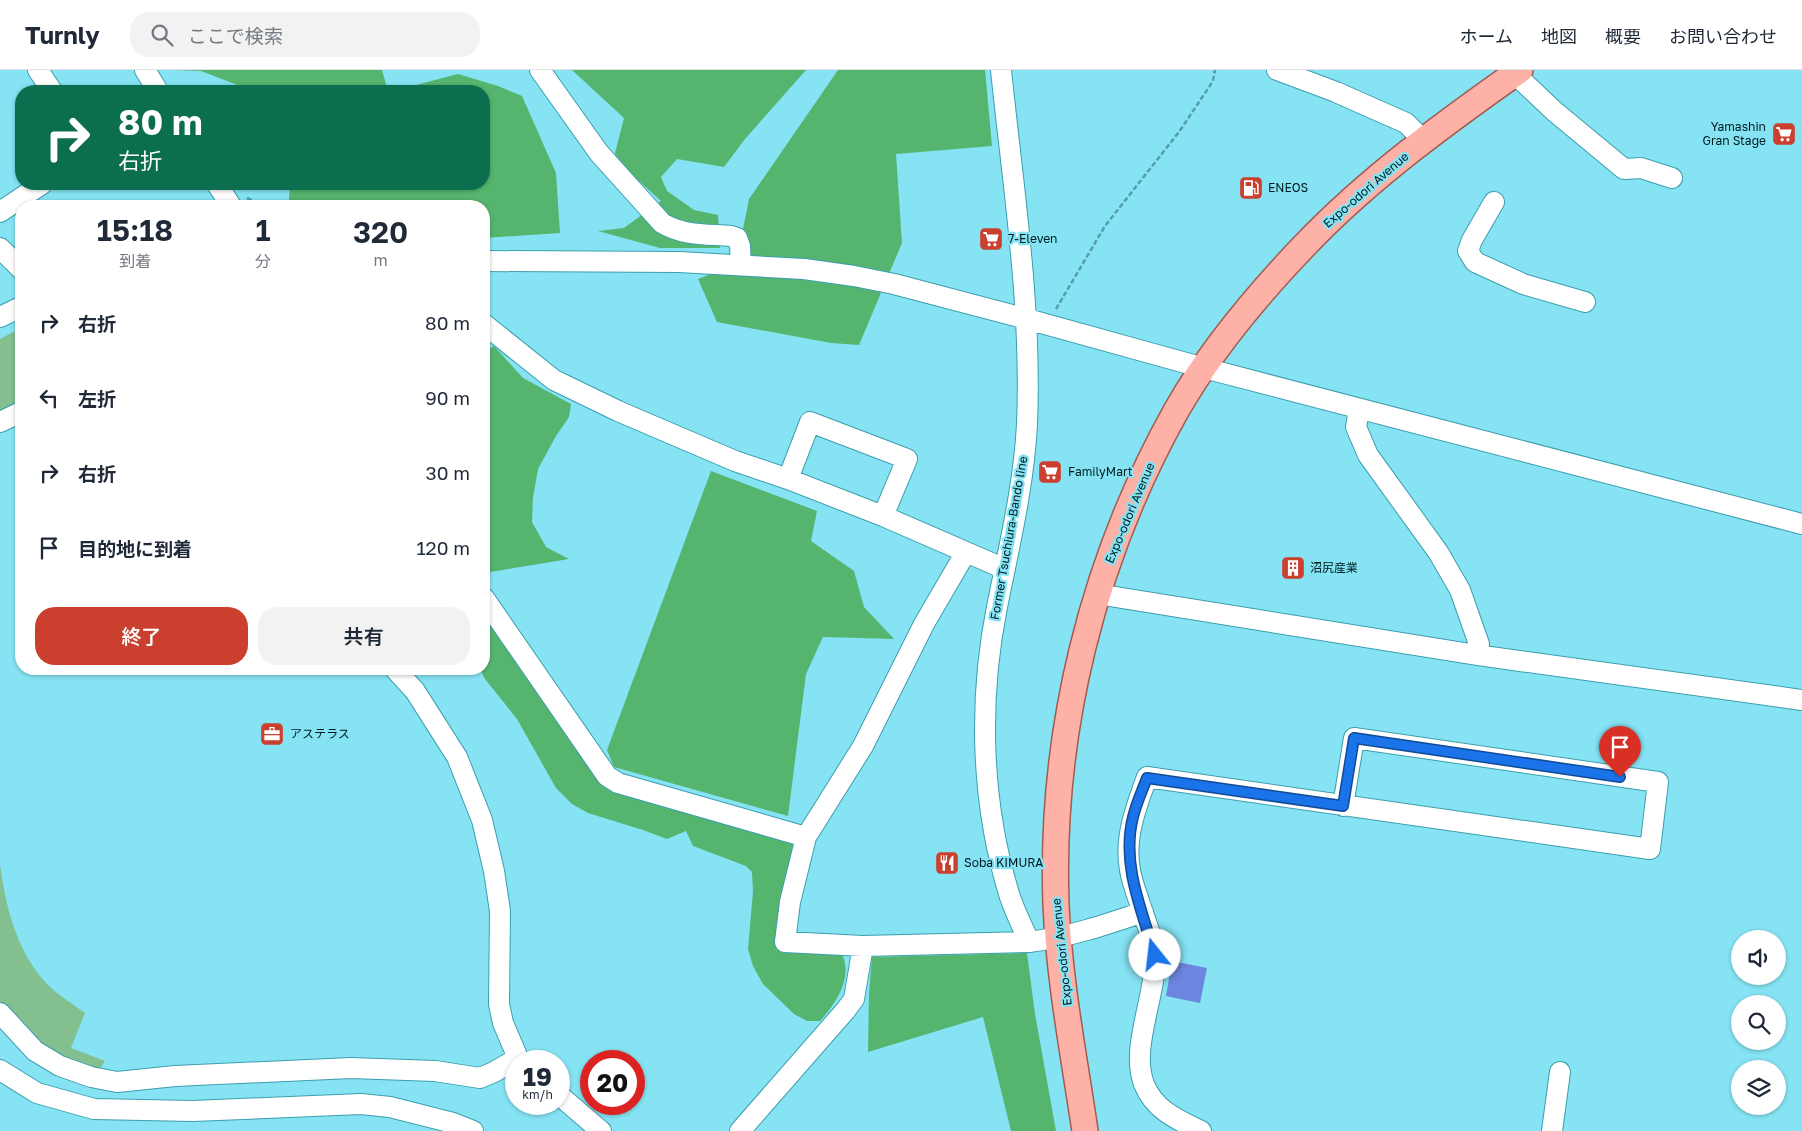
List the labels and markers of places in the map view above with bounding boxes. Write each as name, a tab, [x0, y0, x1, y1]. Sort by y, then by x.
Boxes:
place label: Yamashin Gran Stage	[1702, 119, 1766, 148]
supermarket icon: Yamashin Gran Stage	[1771, 121, 1797, 147]
fuel station icon: ENEOS	[1238, 175, 1264, 201]
place label: ENEOS	[1268, 180, 1309, 195]
supermarket icon: 7-Eleven	[978, 226, 1004, 252]
place label: 7-Eleven	[1008, 231, 1058, 246]
supermarket icon: FamilyMart	[1037, 459, 1063, 485]
place label: FamilyMart	[1068, 464, 1133, 479]
building icon: 沼尻産業	[1280, 555, 1306, 581]
place label: 沼尻産業	[1310, 560, 1358, 575]
office icon: アステラス	[259, 721, 285, 747]
place label: アステラス	[290, 726, 350, 741]
pin	[1599, 726, 1641, 777]
restaurant icon: Soba KIMURA	[934, 850, 960, 876]
place label: Soba KIMURA	[964, 855, 1043, 870]

